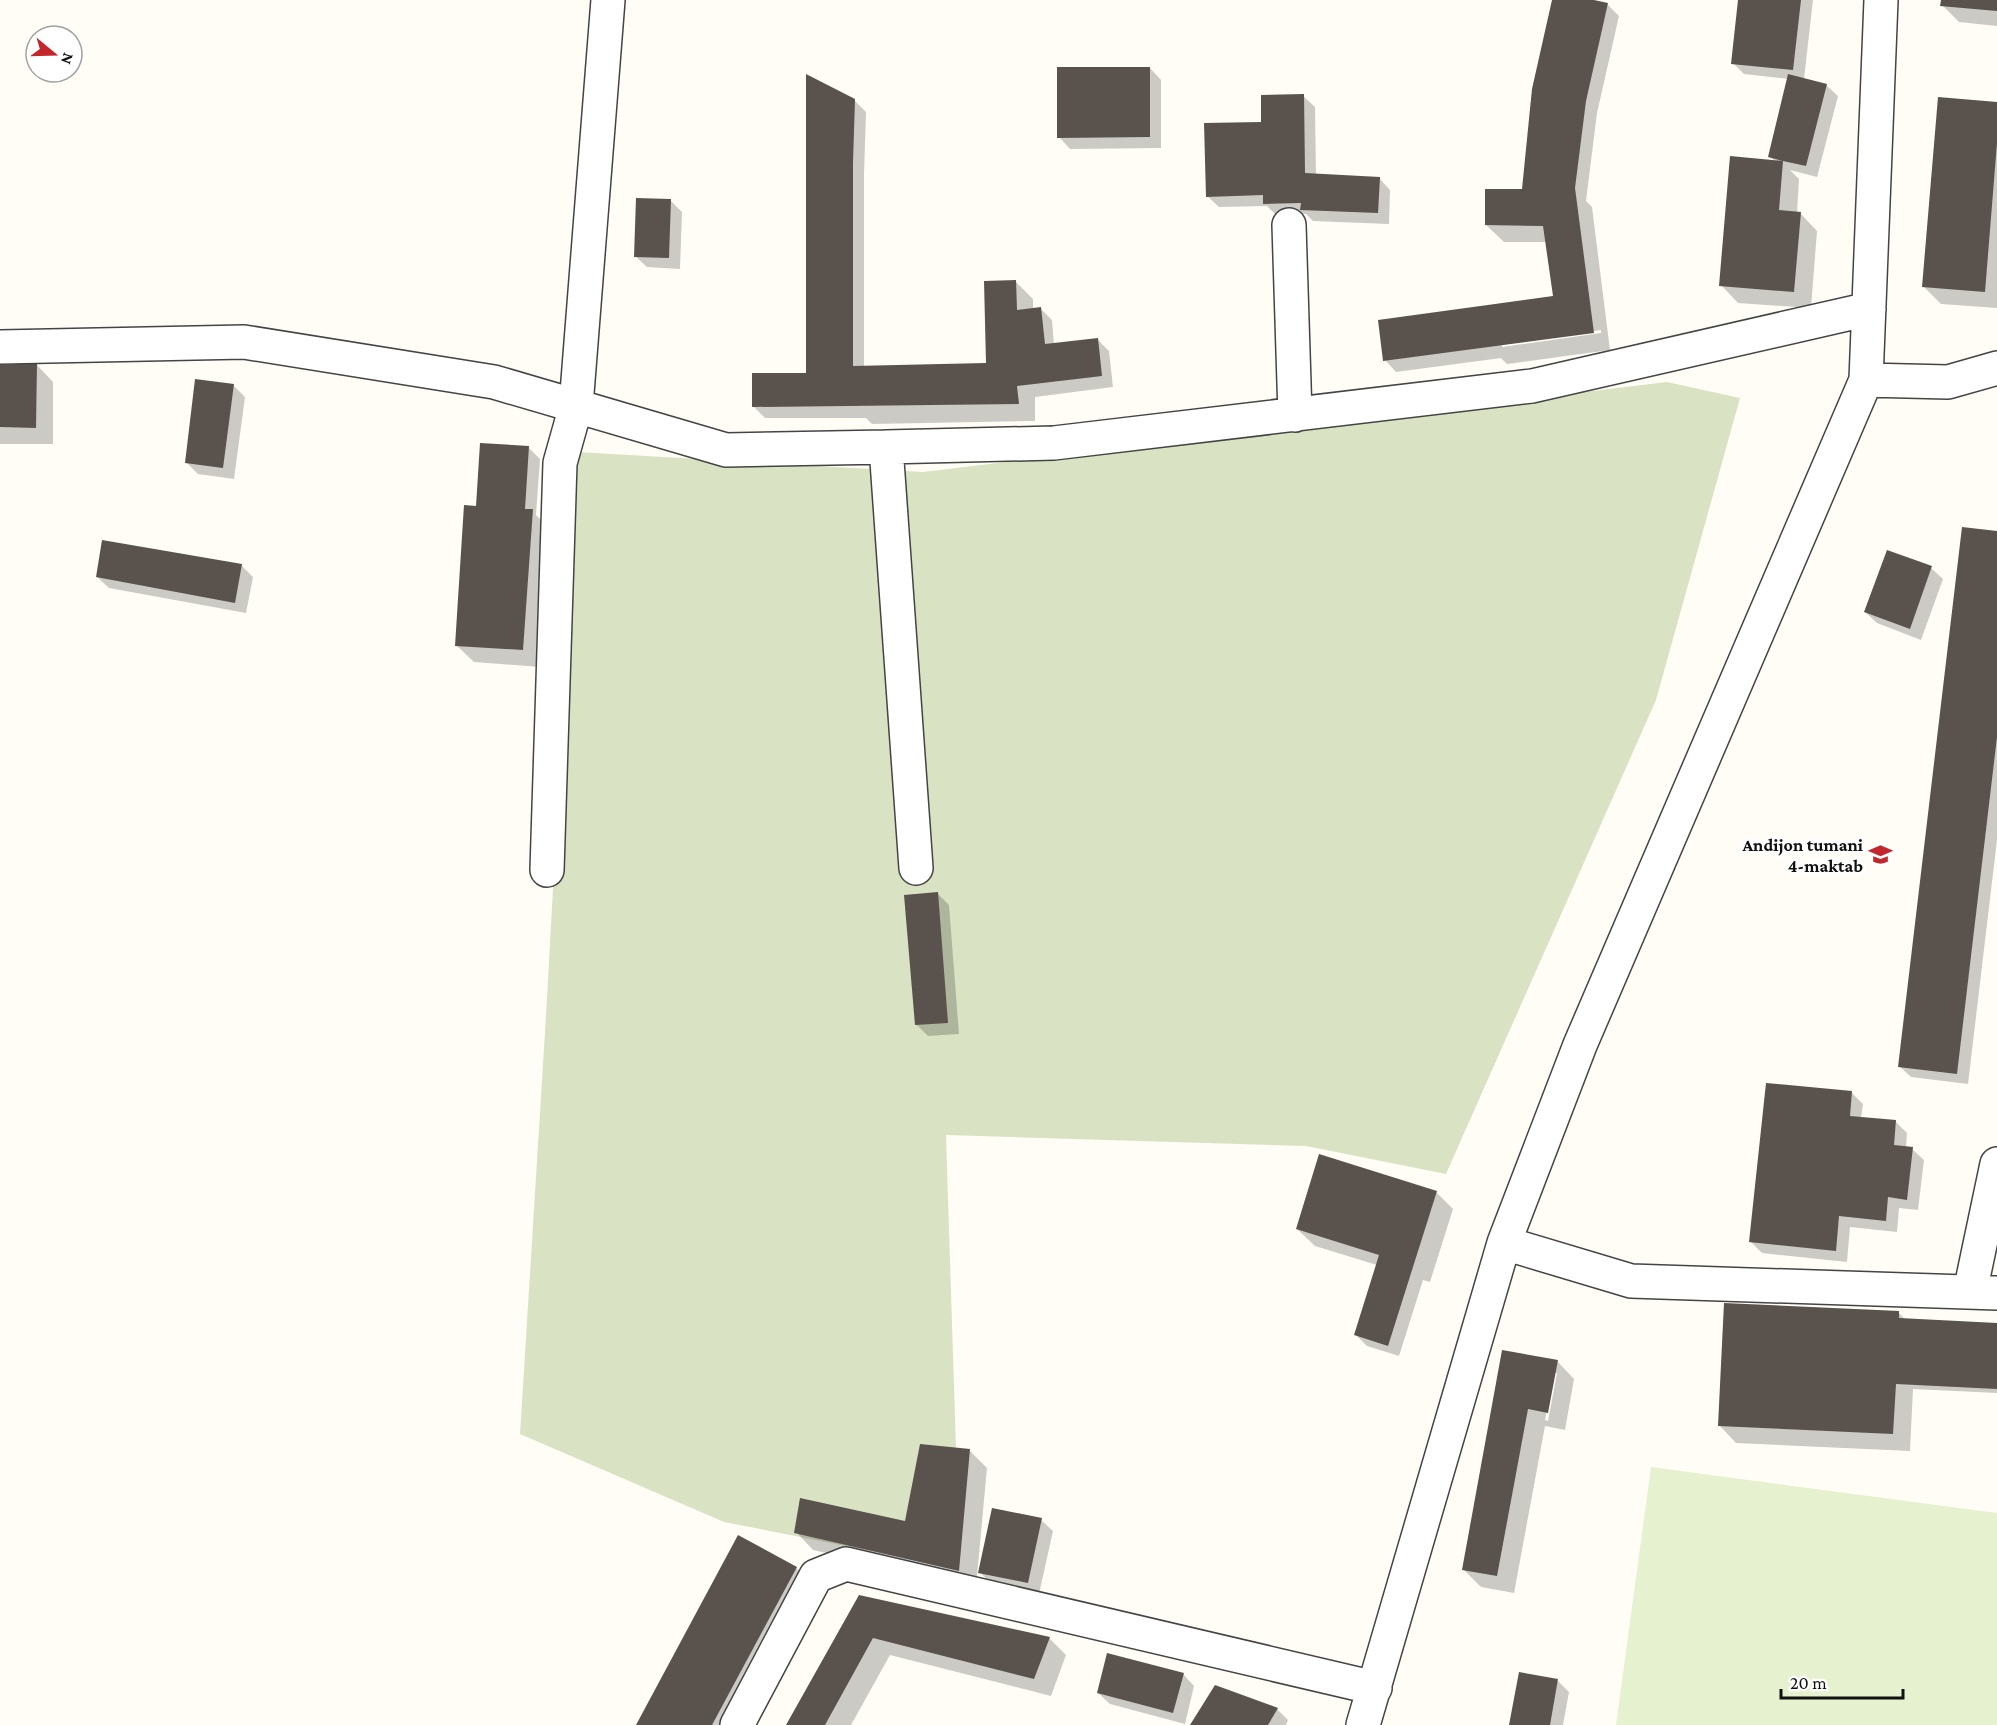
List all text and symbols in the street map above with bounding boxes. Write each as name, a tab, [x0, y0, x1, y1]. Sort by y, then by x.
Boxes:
north arrow	[24, 24, 84, 84]
text: N	[58, 51, 78, 67]
place label: Andijon tumani 4-maktab	[1741, 835, 1864, 876]
school or university icon: Andijon tumani 4-maktab	[1868, 842, 1894, 868]
scale bar	[1781, 1662, 1902, 1700]
text: 20 m	[1790, 1673, 1827, 1693]

